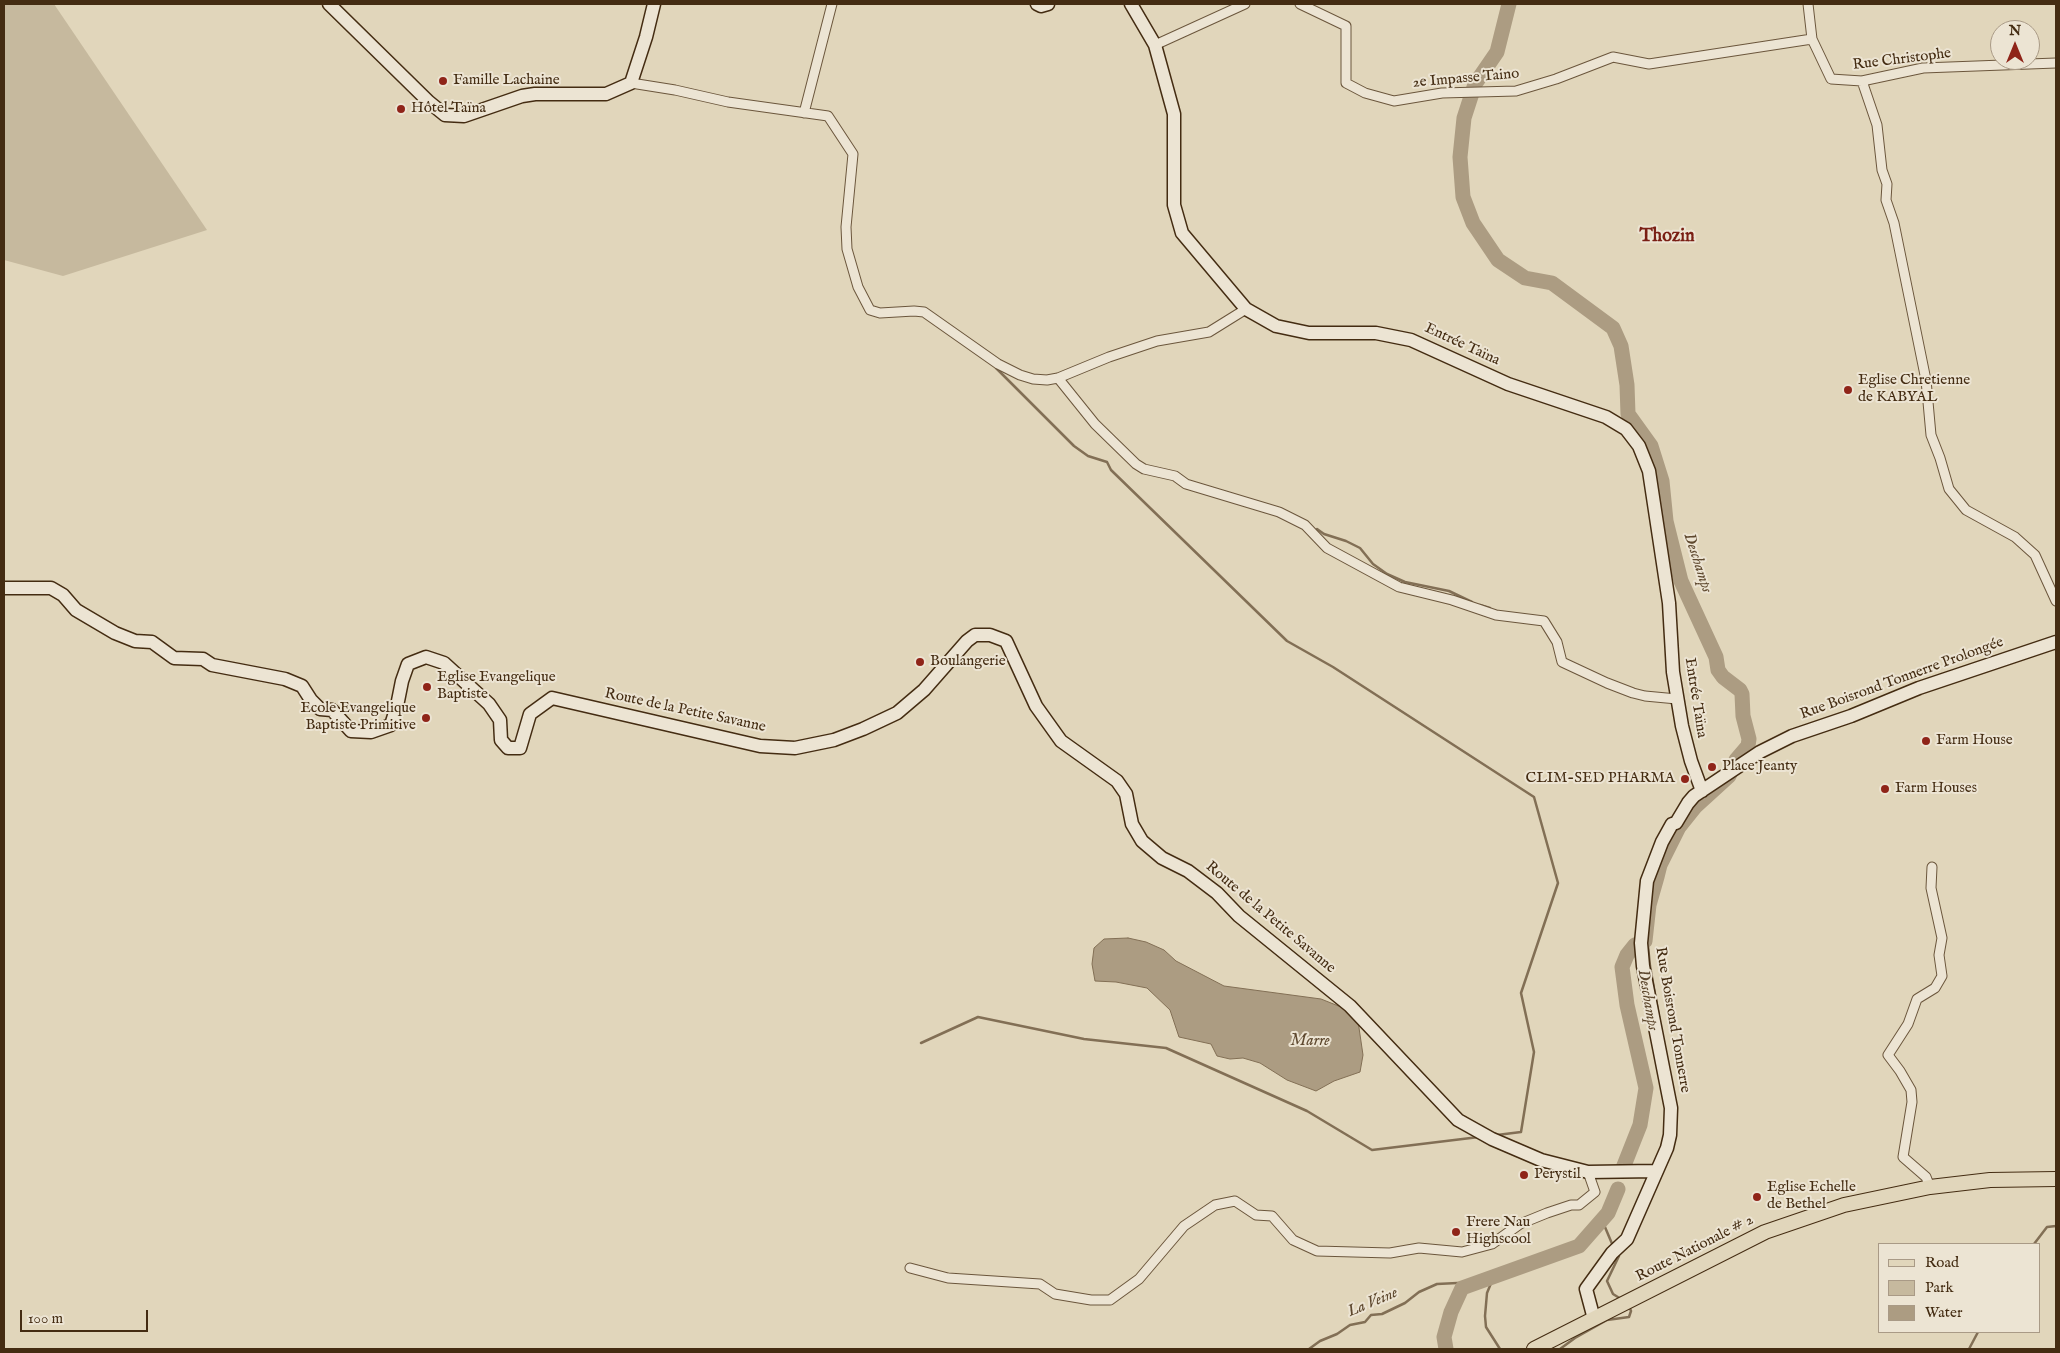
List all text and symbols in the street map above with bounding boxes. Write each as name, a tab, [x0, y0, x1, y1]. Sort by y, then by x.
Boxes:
north arrow	[1990, 20, 2040, 70]
text: N	[2009, 22, 2021, 40]
street label: Rue Christophe	[1852, 45, 1952, 75]
street label: 2e Impasse Taino	[1412, 65, 1520, 93]
place label: Famille Lachaine	[453, 72, 560, 90]
marker: Famille Lachaine	[437, 75, 449, 87]
place label: Hôtel Taïna	[411, 100, 486, 118]
marker: Hôtel Taïna	[395, 103, 407, 115]
district label: Thozin	[1639, 226, 1695, 248]
street label: Entrée Taïna	[1422, 320, 1502, 370]
place label: Eglise Chretienne de KABYAL	[1858, 372, 1970, 407]
marker: Eglise Chretienne de KABYAL	[1842, 384, 1854, 396]
water label: Deschamps	[1678, 531, 1716, 595]
street label: Rue Boisrond Tonnerre Prolongée	[1798, 634, 2006, 724]
place label: Boulangerie	[930, 653, 1006, 671]
marker: Boulangerie	[914, 656, 926, 668]
street label: Entrée Taïna	[1680, 657, 1710, 739]
place label: Eglise Evangelique Baptiste	[437, 669, 556, 704]
marker: Eglise Evangelique Baptiste	[421, 681, 433, 693]
street label: Route de la Petite Savanne	[603, 685, 767, 737]
place label: Ecole Evangelique Baptiste Primitive	[300, 700, 416, 735]
marker: Ecole Evangelique Baptiste Primitive	[420, 712, 432, 724]
place label: Farm House	[1936, 732, 2013, 750]
marker: Farm House	[1920, 735, 1932, 747]
place label: Place Jeanty	[1722, 758, 1797, 776]
marker: Place Jeanty	[1706, 761, 1718, 773]
place label: CLIM-SED PHARMA	[1525, 770, 1675, 788]
marker: CLIM-SED PHARMA	[1679, 773, 1691, 785]
place label: Farm Houses	[1895, 780, 1977, 798]
marker: Farm Houses	[1879, 783, 1891, 795]
street label: Route de la Petite Savanne	[1201, 858, 1339, 978]
street label: Rue Boisrond Tonnerre	[1650, 946, 1694, 1094]
water label: Deschamps	[1632, 968, 1662, 1032]
water label: Marre	[1290, 1032, 1330, 1052]
place label: Perystil	[1534, 1166, 1581, 1184]
marker: Perystil	[1518, 1169, 1530, 1181]
place label: Eglise Echelle de Bethel	[1767, 1179, 1856, 1214]
marker: Eglise Echelle de Bethel	[1751, 1191, 1763, 1203]
street label: Route Nationale # 2	[1633, 1212, 1757, 1286]
place label: Frere Nau Highscool	[1466, 1214, 1531, 1249]
marker: Frere Nau Highscool	[1450, 1226, 1462, 1238]
legend	[1878, 1243, 2040, 1333]
text: Road	[1925, 1253, 1959, 1272]
text: Park	[1925, 1278, 1954, 1297]
water label: La Veine	[1345, 1284, 1401, 1322]
scale bar	[22, 1300, 150, 1332]
text: Water	[1925, 1303, 1962, 1322]
text: 100 m	[28, 1309, 63, 1328]

